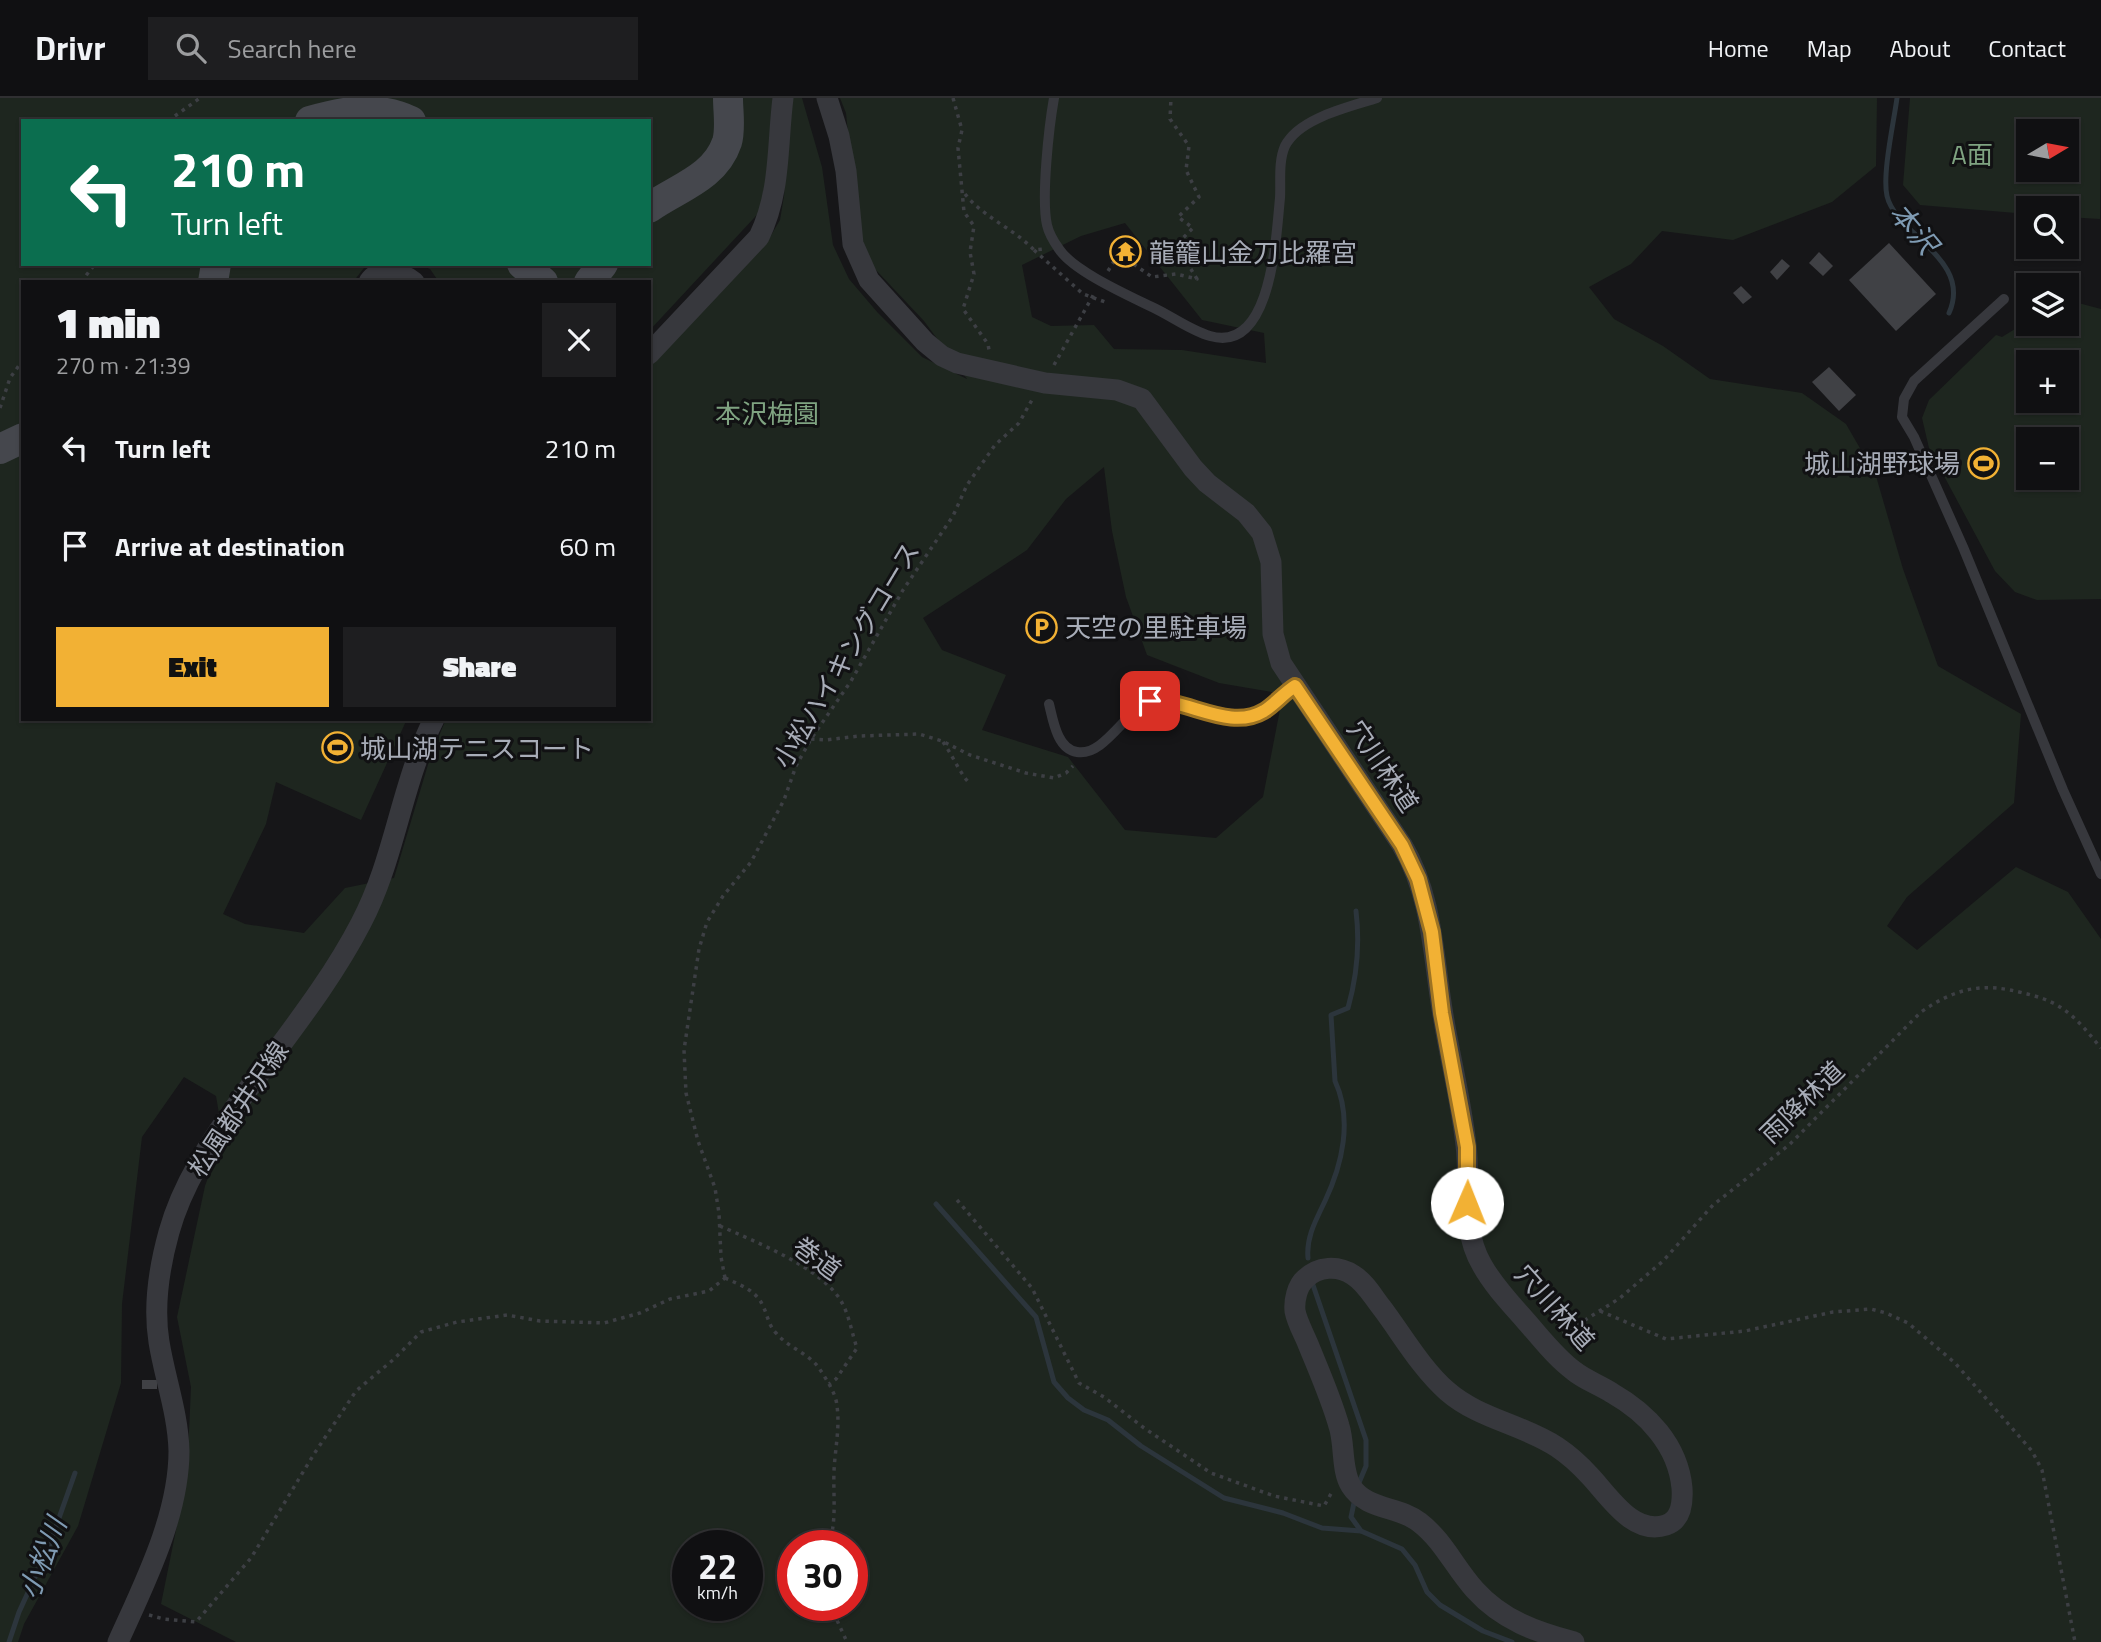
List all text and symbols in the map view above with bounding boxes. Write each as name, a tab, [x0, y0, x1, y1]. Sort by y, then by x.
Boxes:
search box	[148, 17, 638, 80]
text: Drivr	[35, 23, 106, 73]
icon: search	[172, 29, 210, 67]
text: Search here	[228, 29, 357, 68]
text: Home	[1708, 30, 1769, 66]
text: Map	[1807, 30, 1852, 66]
text: About	[1890, 30, 1950, 66]
text: Contact	[1988, 30, 2066, 66]
north arrow	[2016, 119, 2079, 182]
map controls	[2016, 119, 2079, 490]
text: 210 m	[171, 131, 305, 206]
park label: A面	[1951, 135, 1993, 174]
icon: left	[56, 147, 147, 238]
water label: 本沢	[1880, 193, 1951, 266]
button: search	[2016, 196, 2079, 259]
text: Turn left	[171, 199, 283, 247]
place label: 龍籠山金刀比羅宮	[1149, 233, 1357, 272]
temple icon: 龍籠山金刀比羅宮	[1109, 235, 1143, 269]
button: layers	[2016, 273, 2079, 336]
text: 1 min	[56, 290, 160, 354]
button: close	[542, 303, 616, 377]
text: 270 m · 21:39	[56, 348, 191, 383]
button: +	[2016, 350, 2079, 413]
park label: 本沢梅園	[715, 394, 819, 433]
button: −	[2016, 427, 2079, 490]
icon: left	[56, 429, 94, 467]
text: Turn left	[115, 429, 210, 468]
text: 210 m	[545, 429, 616, 468]
place label: 城山湖野球場	[1804, 444, 1960, 483]
sports icon: 城山湖野球場	[1966, 446, 2000, 480]
icon: arrive	[56, 527, 94, 565]
text: Arrive at destination	[115, 527, 345, 566]
text: 60 m	[559, 527, 616, 566]
street label: 小松ハイキングコース	[763, 535, 929, 775]
place label: 天空の里駐車場	[1065, 608, 1247, 647]
parking icon: 天空の里駐車場	[1025, 610, 1059, 644]
button: Exit	[56, 627, 329, 707]
button: Share	[343, 627, 616, 707]
pin	[1120, 671, 1180, 731]
icon: arrive	[1131, 682, 1169, 720]
street label: 穴川林道	[1338, 712, 1428, 820]
place label: 城山湖テニスコート	[360, 729, 594, 768]
sports icon: 城山湖テニスコート	[320, 731, 354, 765]
street label: 松風都井沢線	[178, 1033, 298, 1185]
street label: 雨降林道	[1751, 1052, 1853, 1152]
position arrow	[1430, 1166, 1504, 1240]
street label: 巻道	[784, 1227, 850, 1289]
street label: 穴川林道	[1506, 1255, 1604, 1359]
water label: 小松川	[7, 1508, 78, 1605]
speed limit sign: 30	[777, 1530, 868, 1621]
text: 22	[698, 1539, 737, 1593]
text: km/h	[697, 1579, 738, 1606]

